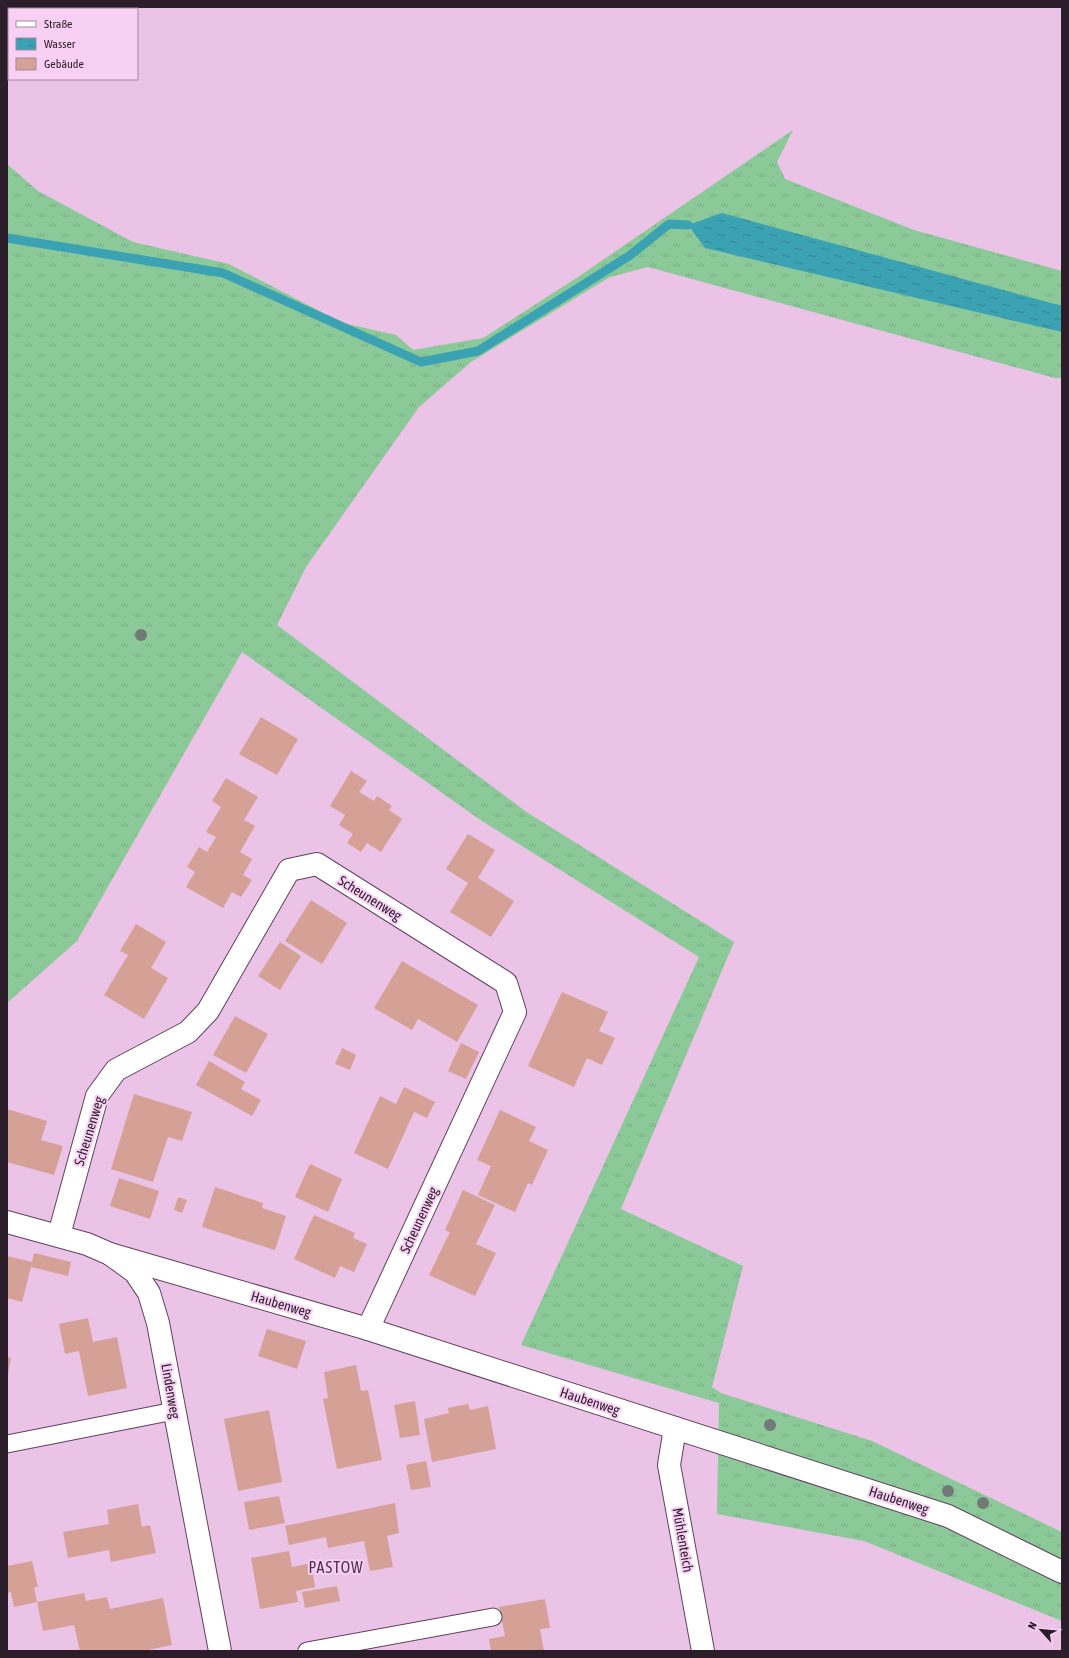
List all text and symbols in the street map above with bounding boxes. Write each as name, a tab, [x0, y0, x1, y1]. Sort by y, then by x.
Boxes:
legend	[8, 8, 138, 80]
text: Straße	[44, 17, 72, 31]
text: Wasser	[44, 37, 76, 51]
text: Gebäude	[44, 57, 84, 71]
street label: Scheunenweg	[335, 872, 405, 924]
street label: Scheunenweg	[71, 1094, 107, 1168]
street label: Scheunenweg	[397, 1184, 441, 1256]
street label: Haubenweg	[249, 1288, 313, 1320]
street label: Lindenweg	[158, 1362, 184, 1420]
street label: Haubenweg	[558, 1384, 622, 1418]
street label: Haubenweg	[867, 1483, 931, 1517]
street label: Mühlenteich	[669, 1507, 697, 1573]
district label: PASTOW	[308, 1558, 364, 1576]
north arrow	[1021, 1610, 1061, 1650]
text: N	[1025, 1620, 1039, 1631]

